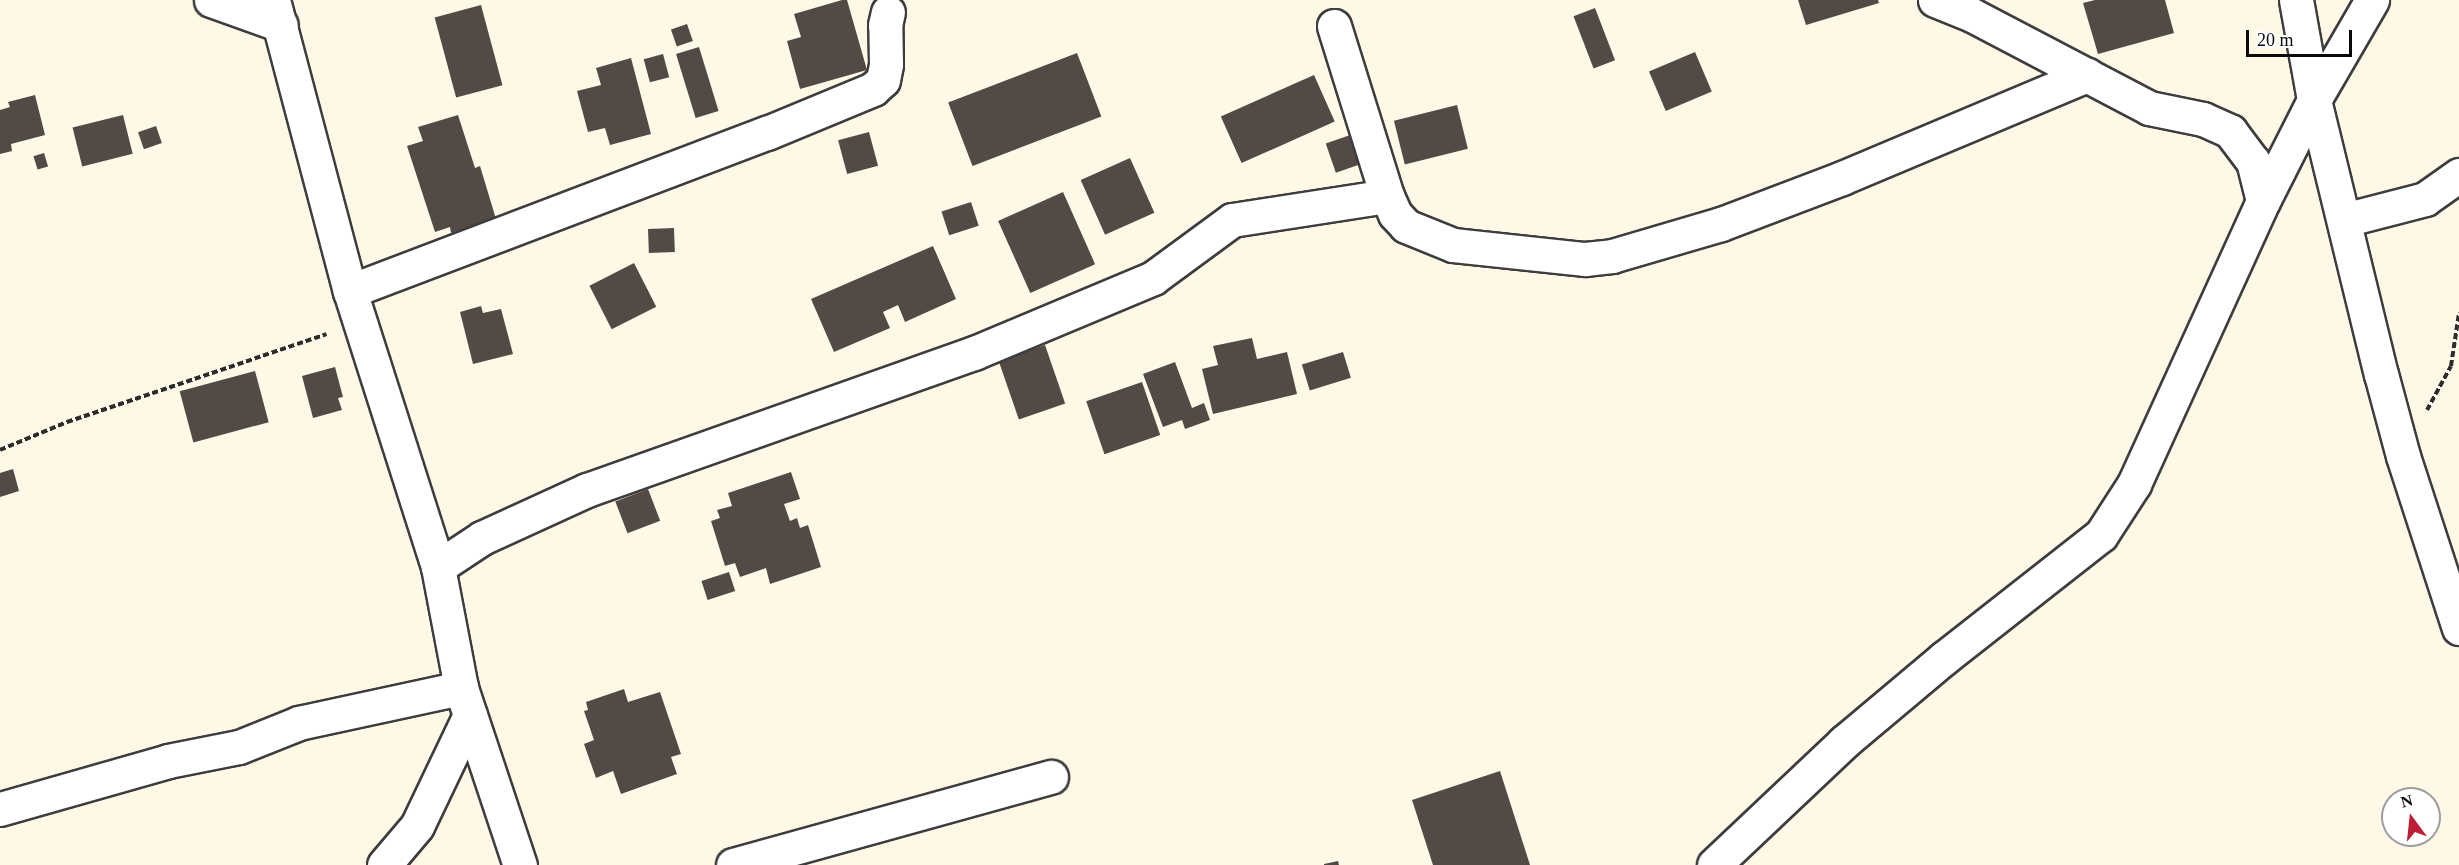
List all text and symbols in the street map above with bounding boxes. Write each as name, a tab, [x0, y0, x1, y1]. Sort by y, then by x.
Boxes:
scale bar	[2249, 18, 2356, 56]
text: 20 m	[2257, 30, 2294, 50]
north arrow	[2381, 787, 2441, 847]
text: N	[2399, 791, 2415, 811]

